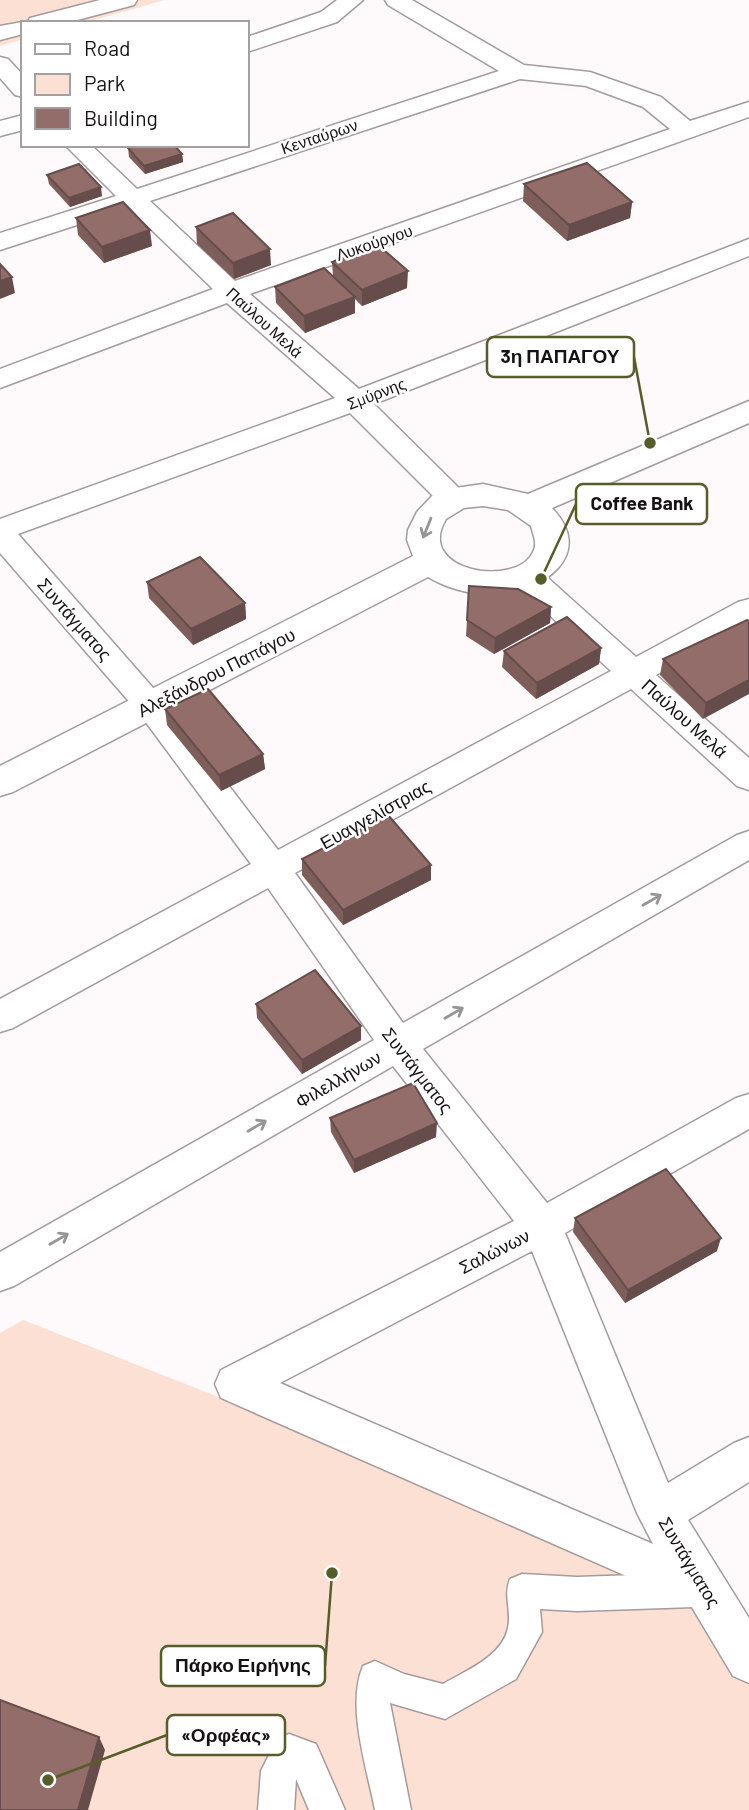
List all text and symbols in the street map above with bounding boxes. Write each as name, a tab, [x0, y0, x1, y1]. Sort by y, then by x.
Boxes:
legend	[21, 21, 248, 147]
text: Road	[84, 35, 130, 60]
text: Park	[84, 70, 125, 95]
text: Building	[84, 105, 158, 130]
street label: Κενταύρων	[278, 115, 360, 157]
street label: Λυκούργου	[333, 220, 415, 264]
street label: Παύλου Μελά	[223, 283, 307, 361]
callout: 3η ΠΑΠΑΓΟΥ	[487, 337, 634, 377]
text: 3η ΠΑΠΑΓΟΥ	[501, 344, 620, 367]
street label: Σμύρνης	[344, 373, 408, 413]
callout: Coffee Bank	[576, 484, 707, 524]
text: Coffee Bank	[591, 491, 693, 514]
one-way arrow	[420, 517, 432, 538]
street label: Συντάγματος	[33, 573, 117, 665]
street label: Αλεξάνδρου Παπάγου	[133, 623, 299, 721]
street label: Παύλου Μελά	[638, 674, 732, 762]
street label: Ευαγγελίστριας	[316, 774, 434, 853]
one-way arrow	[641, 893, 661, 907]
one-way arrow	[444, 1006, 464, 1020]
street label: Συντάγματος	[378, 1023, 458, 1117]
street label: Φιλελλήνων	[291, 1046, 385, 1112]
one-way arrow	[246, 1119, 266, 1133]
street label: Σαλώνων	[455, 1224, 533, 1278]
one-way arrow	[49, 1232, 69, 1246]
street label: Συντάγματος	[654, 1513, 726, 1612]
callout: Πάρκο Ειρήνης	[161, 1646, 325, 1686]
text: Πάρκο Ειρήνης	[175, 1653, 311, 1676]
callout: «Ορφέας»	[167, 1715, 285, 1755]
text: «Ορφέας»	[181, 1723, 271, 1746]

